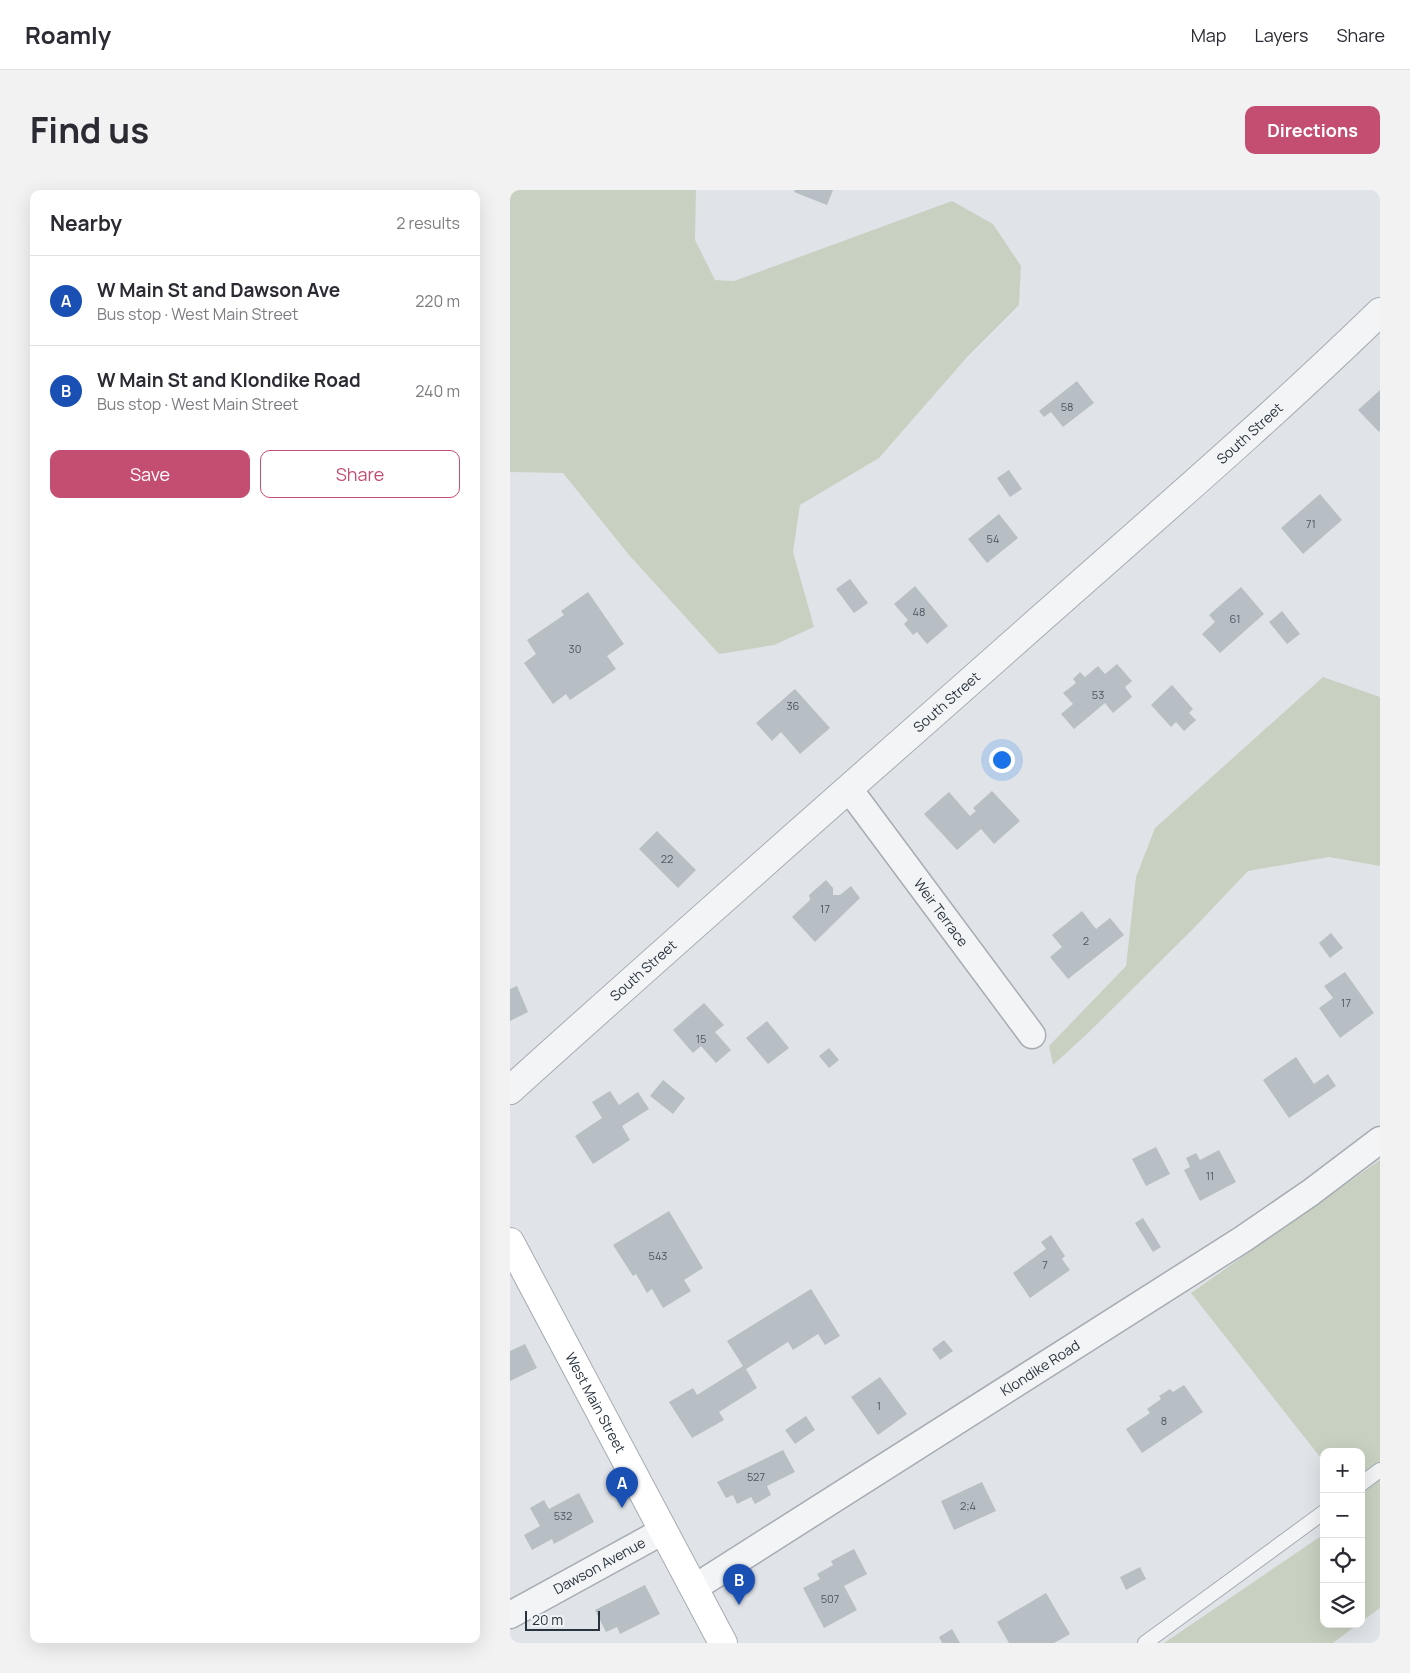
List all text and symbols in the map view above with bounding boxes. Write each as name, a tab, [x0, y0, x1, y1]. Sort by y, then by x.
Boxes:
text: Roamly	[25, 18, 111, 51]
text: Map	[1191, 23, 1226, 47]
text: Layers	[1254, 23, 1308, 47]
text: Share	[1336, 23, 1385, 47]
text: Find us	[30, 106, 149, 154]
button: Directions	[1245, 106, 1380, 154]
text: Nearby	[50, 209, 122, 237]
text: 2 results	[396, 212, 460, 234]
text: W Main St and Dawson Ave	[97, 277, 340, 303]
text: A	[61, 290, 71, 312]
text: 220 m	[415, 290, 460, 312]
text: Bus stop · West Main Street	[97, 303, 299, 325]
text: W Main St and Klondike Road	[97, 367, 361, 393]
text: B	[61, 380, 71, 402]
text: 240 m	[415, 380, 460, 402]
text: Bus stop · West Main Street	[97, 393, 299, 415]
street label: South Street	[1212, 398, 1287, 468]
house number: 58	[1061, 399, 1073, 414]
button: Save	[50, 450, 250, 498]
button: Share	[260, 450, 460, 498]
house number: 71	[1306, 516, 1316, 531]
house number: 54	[987, 531, 999, 546]
house number: 48	[913, 604, 925, 619]
house number: 61	[1230, 611, 1240, 626]
house number: 30	[569, 641, 581, 656]
street label: South Street	[909, 667, 984, 736]
house number: 53	[1092, 687, 1104, 702]
house number: 36	[787, 698, 800, 713]
your location	[989, 747, 1015, 773]
house number: 22	[661, 851, 673, 866]
street label: Weir Terrace	[910, 874, 973, 950]
house number: 17	[820, 901, 830, 916]
house number: 2	[1083, 933, 1089, 948]
street label: South Street	[606, 935, 681, 1005]
house number: 17	[1341, 995, 1351, 1010]
house number: 15	[696, 1031, 706, 1046]
house number: 11	[1206, 1168, 1214, 1183]
house number: 543	[649, 1248, 667, 1263]
house number: 7	[1042, 1257, 1048, 1272]
street label: Klondike Road	[996, 1335, 1083, 1400]
street label: West Main Street	[561, 1349, 631, 1456]
house number: 1	[877, 1398, 881, 1413]
house number: 8	[1161, 1413, 1167, 1428]
map controls	[1320, 1448, 1365, 1628]
button: +	[1320, 1448, 1365, 1493]
pin: A	[606, 1467, 638, 1508]
house number: 527	[747, 1469, 765, 1484]
button: −	[1320, 1493, 1365, 1538]
house number: 2;4	[960, 1498, 976, 1513]
house number: 532	[554, 1508, 572, 1523]
street label: Dawson Avenue	[550, 1533, 649, 1598]
button: locate	[1320, 1538, 1365, 1583]
pin: B	[723, 1564, 755, 1605]
button: layers	[1320, 1583, 1365, 1628]
house number: 507	[821, 1591, 839, 1606]
scale bar	[525, 1608, 600, 1631]
text: 20 m	[532, 1610, 563, 1629]

